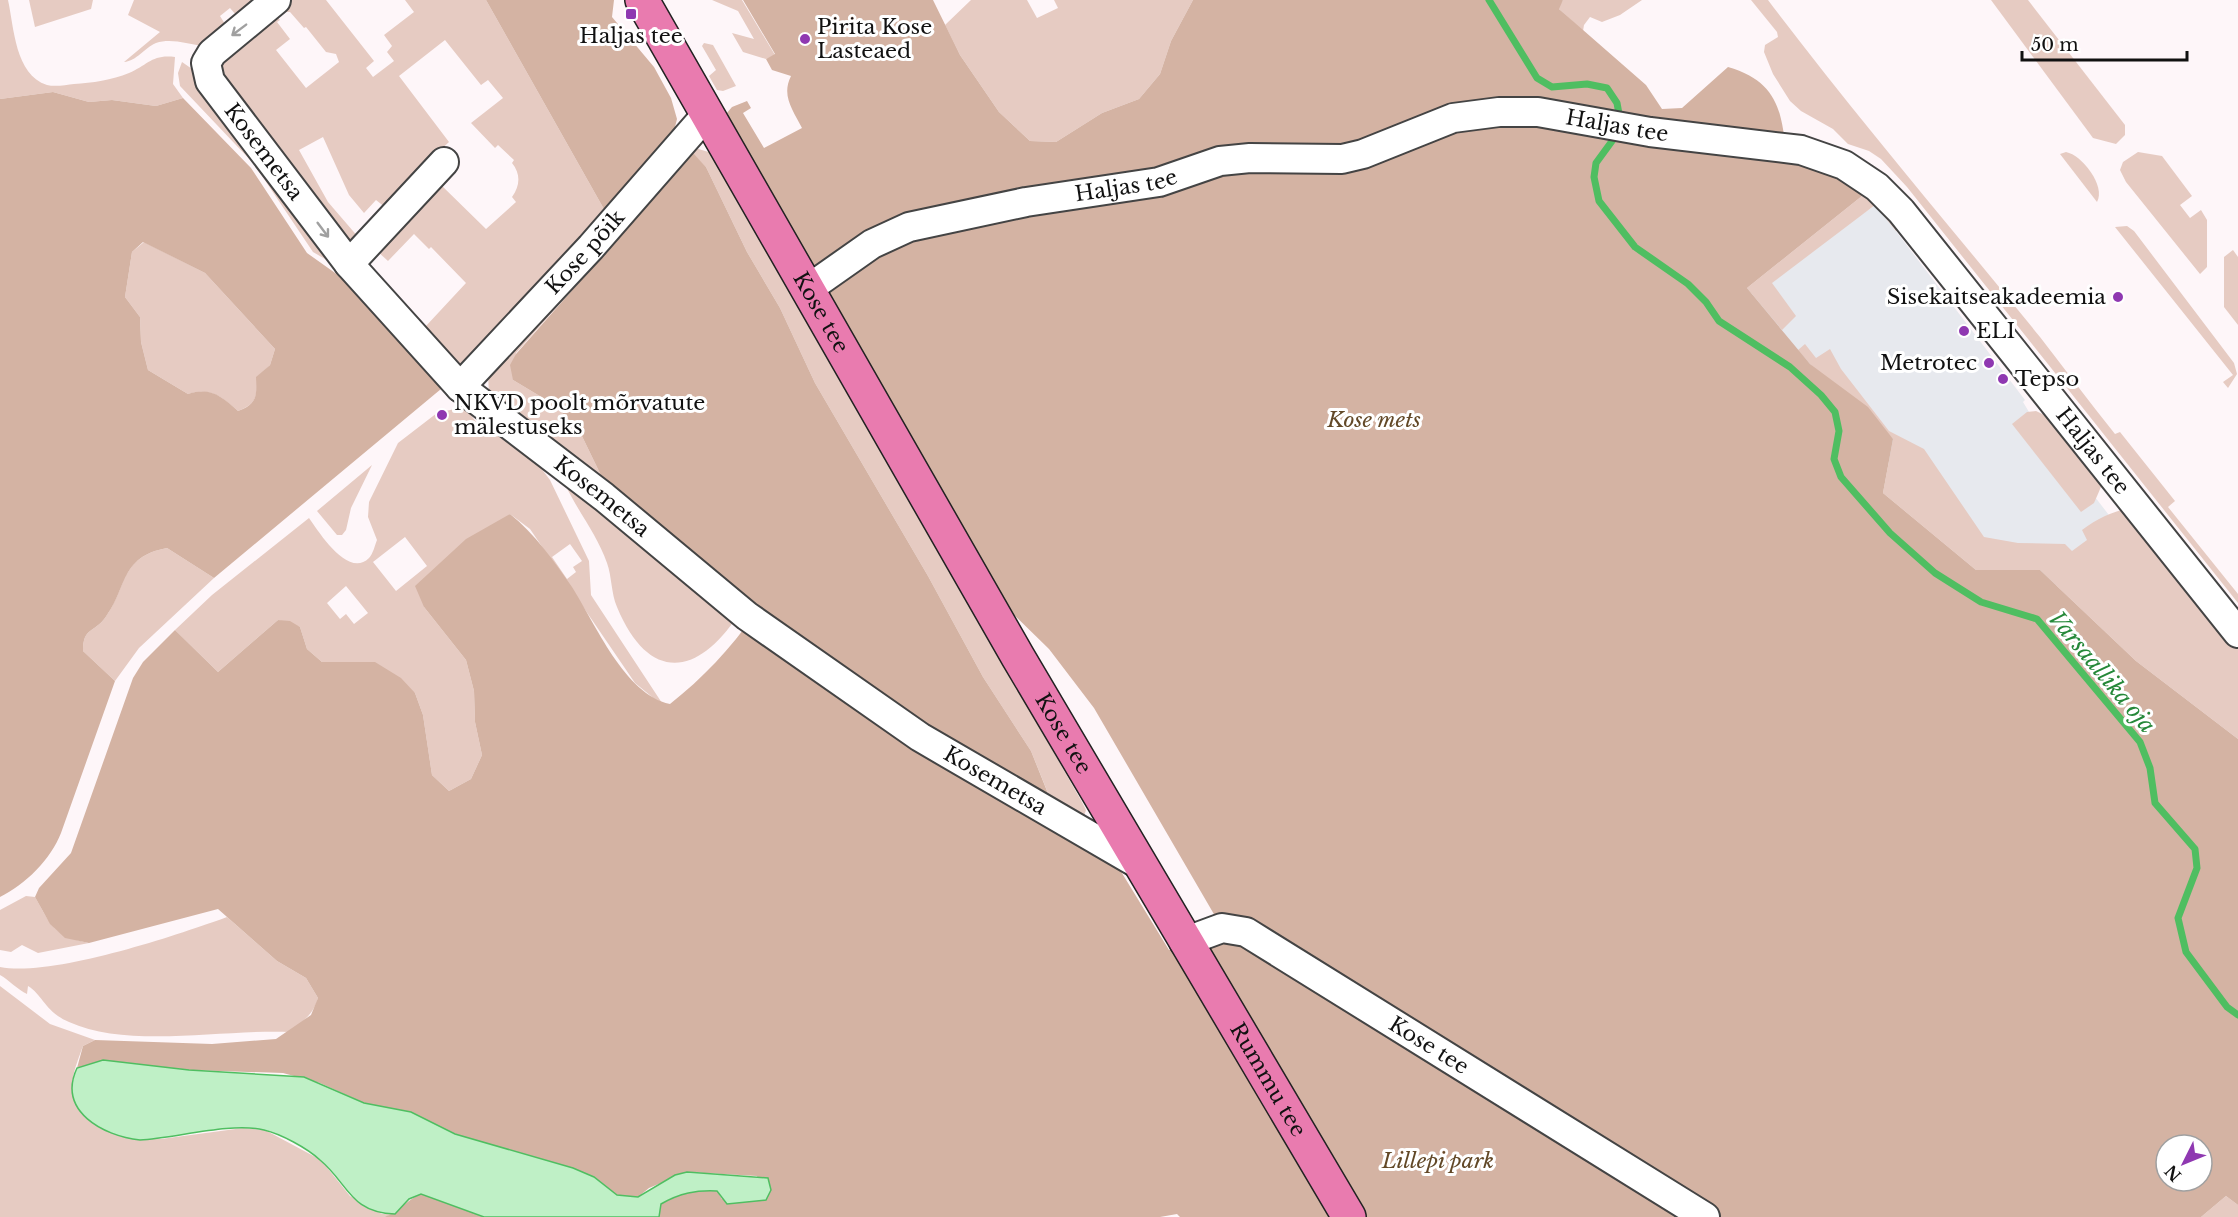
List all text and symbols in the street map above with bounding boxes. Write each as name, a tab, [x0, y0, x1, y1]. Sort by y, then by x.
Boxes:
marker: Haljas tee	[624, 7, 638, 21]
place label: Pirita Kose Lasteaed	[817, 14, 932, 64]
place label: Haljas tee	[579, 23, 683, 49]
one-way arrow	[232, 24, 248, 36]
scale bar	[2022, 24, 2187, 62]
marker: Pirita Kose Lasteaed	[798, 32, 812, 46]
text: 50 m	[2031, 34, 2079, 56]
street label: Kosemetsa	[219, 98, 309, 206]
street label: Haljas tee	[1564, 104, 1670, 147]
street label: Haljas tee	[1073, 164, 1181, 207]
street label: Kose põik	[540, 205, 630, 300]
one-way arrow	[316, 222, 329, 238]
street label: Kose tee	[787, 267, 854, 358]
place label: Sisekaitseakadeemia	[1887, 284, 2106, 310]
marker: Sisekaitseakadeemia	[2111, 290, 2125, 304]
place label: ELI	[1976, 318, 2015, 344]
marker: ELI	[1957, 324, 1971, 338]
place label: Metrotec	[1880, 350, 1977, 376]
marker: Metrotec	[1982, 356, 1996, 370]
place label: Tepso	[2015, 366, 2079, 392]
marker: Tepso	[1996, 372, 2010, 386]
place label: NKVD poolt mõrvatute mälestuseks	[454, 390, 705, 440]
street label: Haljas tee	[2050, 403, 2135, 500]
park label: Kose mets	[1326, 407, 1421, 433]
marker: NKVD poolt mõrvatute mälestuseks	[435, 408, 449, 422]
street label: Kosemetsa	[549, 451, 655, 543]
water label: Varsaallika oja	[2043, 606, 2161, 738]
street label: Kose tee	[1029, 689, 1097, 779]
street label: Kosemetsa	[939, 741, 1052, 821]
street label: Kose tee	[1384, 1011, 1474, 1080]
street label: Rummu tee	[1224, 1018, 1312, 1141]
north arrow	[2154, 1133, 2214, 1193]
park label: Lillepi park	[1381, 1148, 1494, 1174]
text: N	[2161, 1161, 2185, 1186]

